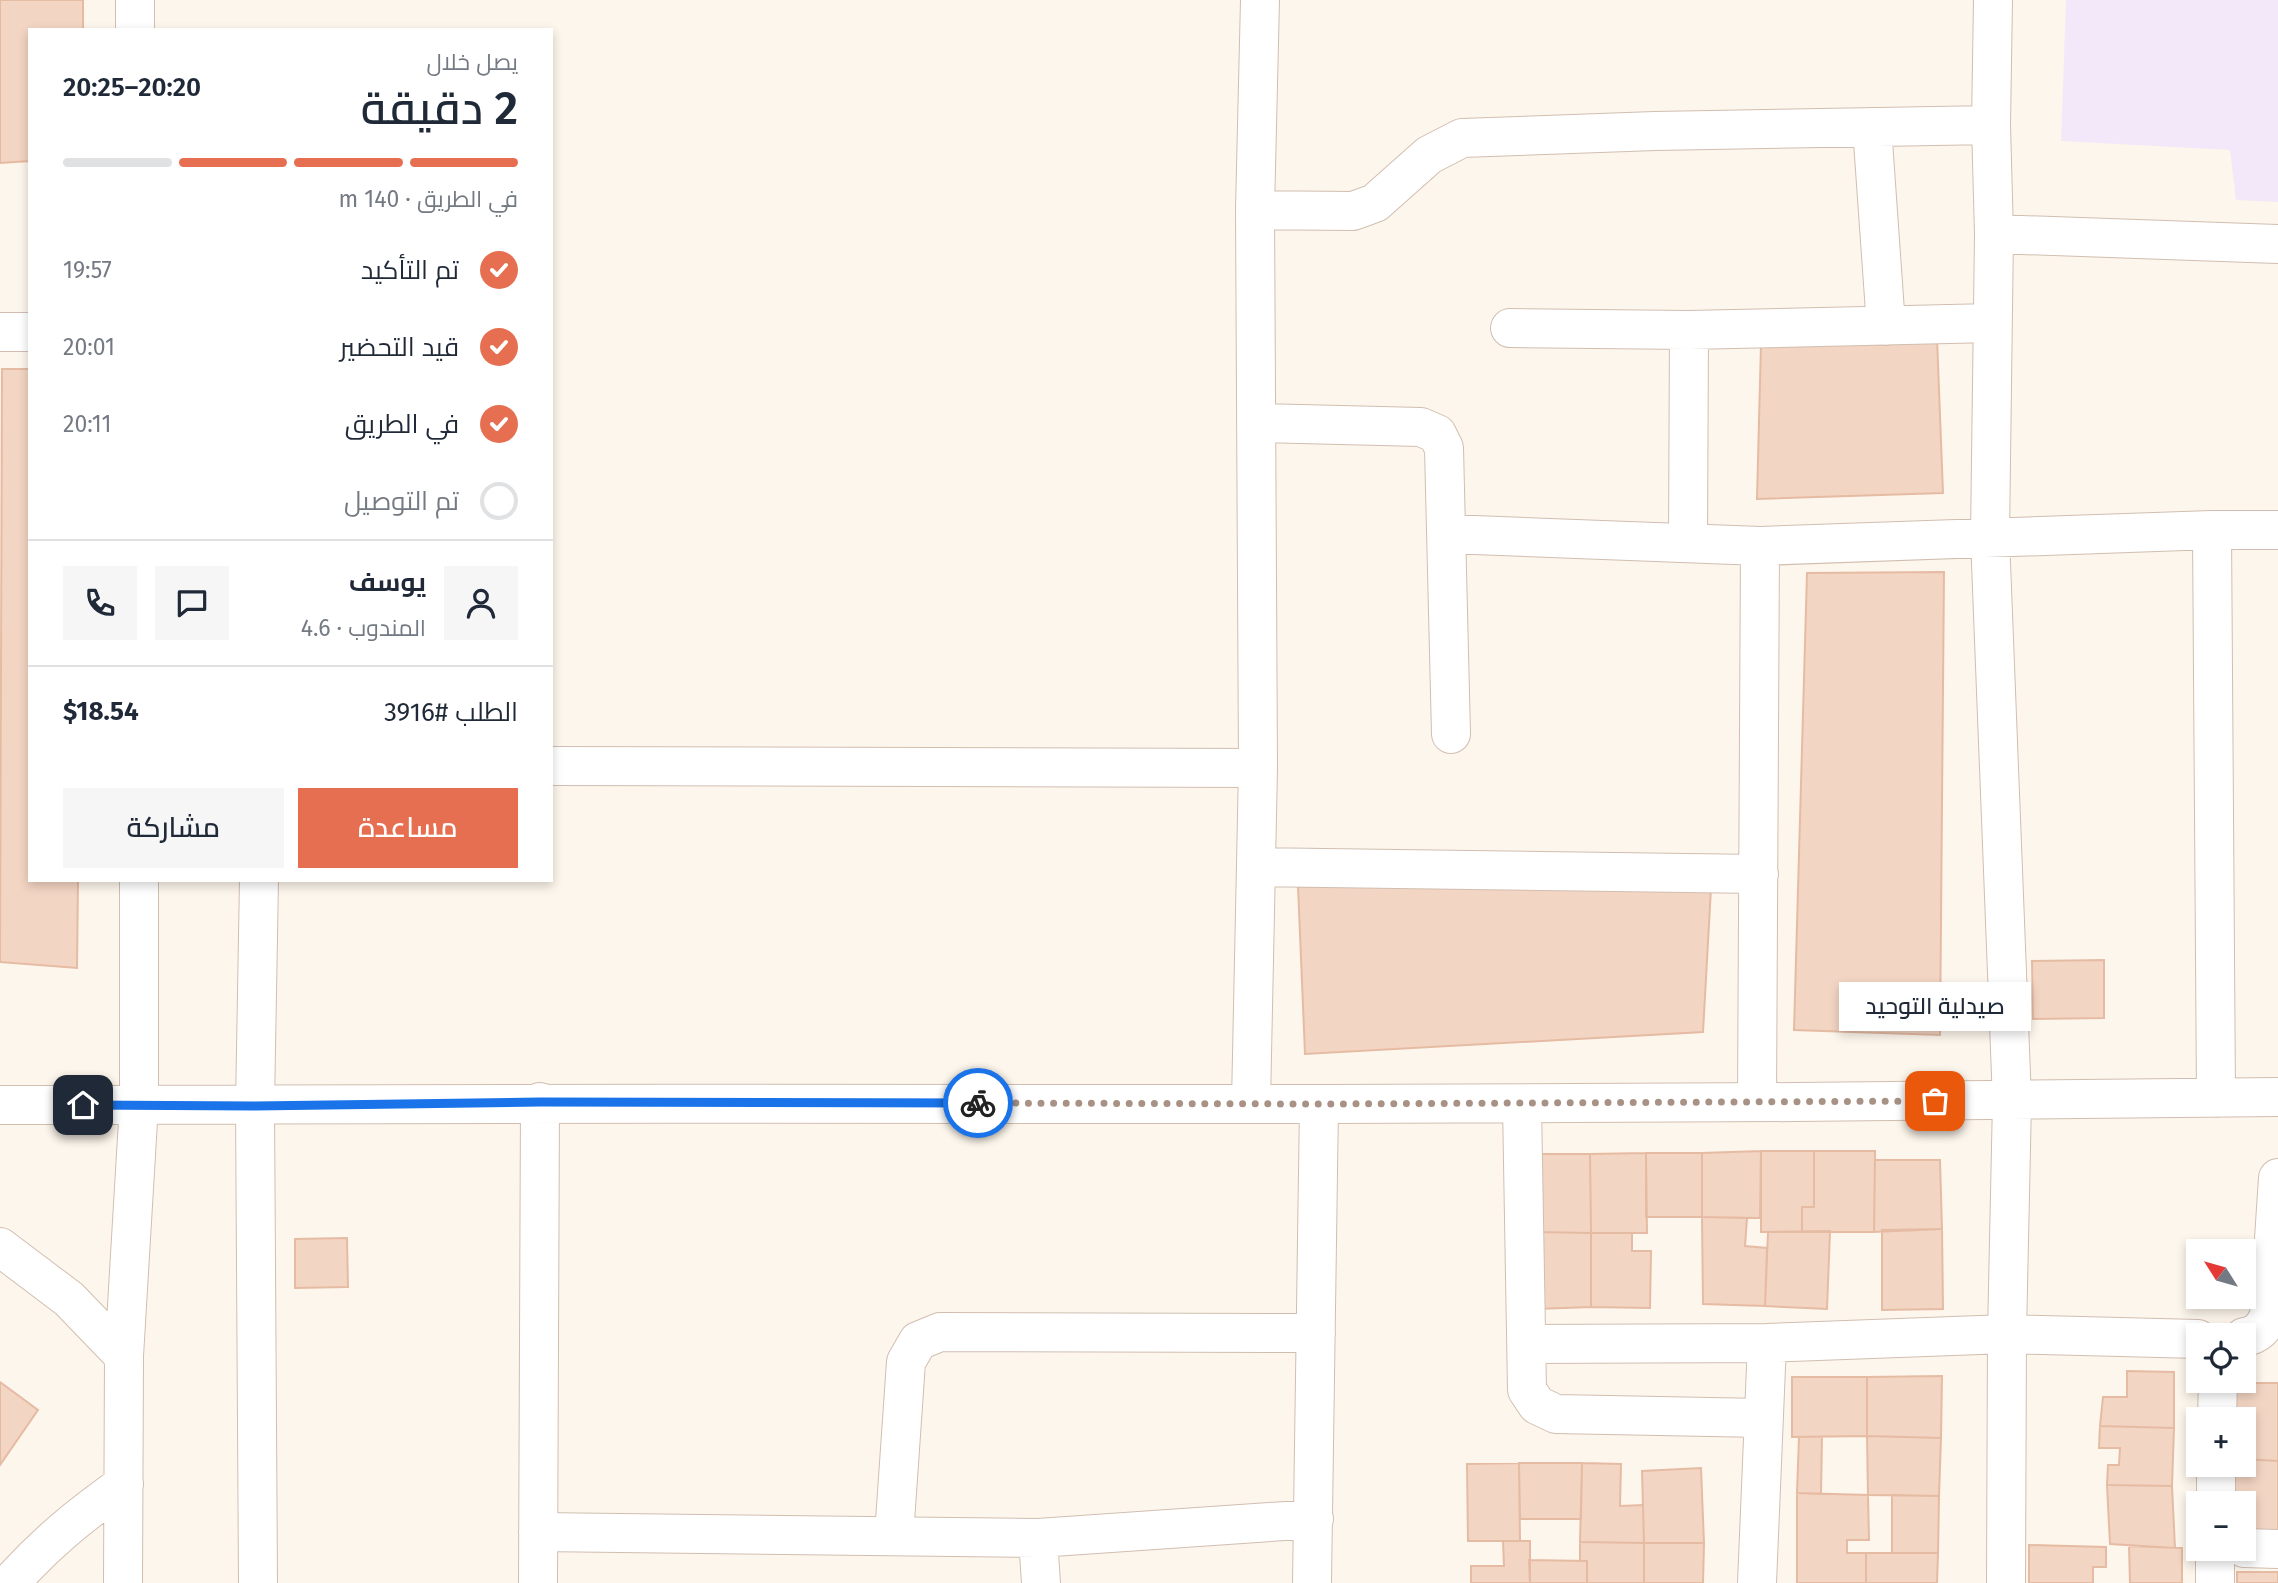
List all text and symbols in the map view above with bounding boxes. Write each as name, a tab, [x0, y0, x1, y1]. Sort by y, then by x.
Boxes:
text: يصل خلال	[427, 48, 518, 76]
text: 20:20–20:25	[63, 72, 201, 103]
text: 2 دقيقة	[361, 81, 518, 136]
text: في الطريق · 140 m	[338, 185, 518, 213]
icon: check	[480, 251, 518, 289]
text: تم التأكيد	[361, 255, 459, 286]
text: 19:57	[63, 256, 112, 284]
icon: check	[480, 328, 518, 366]
text: قيد التحضير	[340, 332, 459, 363]
text: 20:01	[63, 333, 115, 361]
icon: check	[480, 405, 518, 443]
text: في الطريق	[345, 409, 459, 440]
text: 20:11	[63, 410, 111, 438]
text: تم التوصيل	[344, 486, 459, 517]
button: phone	[63, 566, 137, 640]
button: chat	[155, 566, 229, 640]
button: person	[444, 566, 518, 640]
text: يوسف	[349, 567, 426, 598]
text: المندوب · 4.6	[301, 614, 426, 642]
text: $18.54	[63, 696, 139, 727]
text: الطلب #3916	[384, 697, 518, 728]
button: مشاركة	[63, 788, 284, 868]
button: مساعدة	[298, 788, 518, 868]
callout: صيدلية التوحيد	[1839, 982, 2031, 1031]
text: صيدلية التوحيد	[1865, 992, 2005, 1020]
courier	[943, 1068, 1013, 1138]
pin	[1905, 1071, 1965, 1131]
pin	[53, 1075, 113, 1135]
icon: bag	[1916, 1082, 1954, 1120]
icon: bike	[959, 1084, 997, 1122]
icon: home	[64, 1086, 102, 1124]
north arrow	[2186, 1239, 2256, 1309]
map controls	[2186, 1239, 2256, 1561]
button: locate	[2186, 1323, 2256, 1393]
button: +	[2186, 1407, 2256, 1477]
button: −	[2186, 1491, 2256, 1561]

